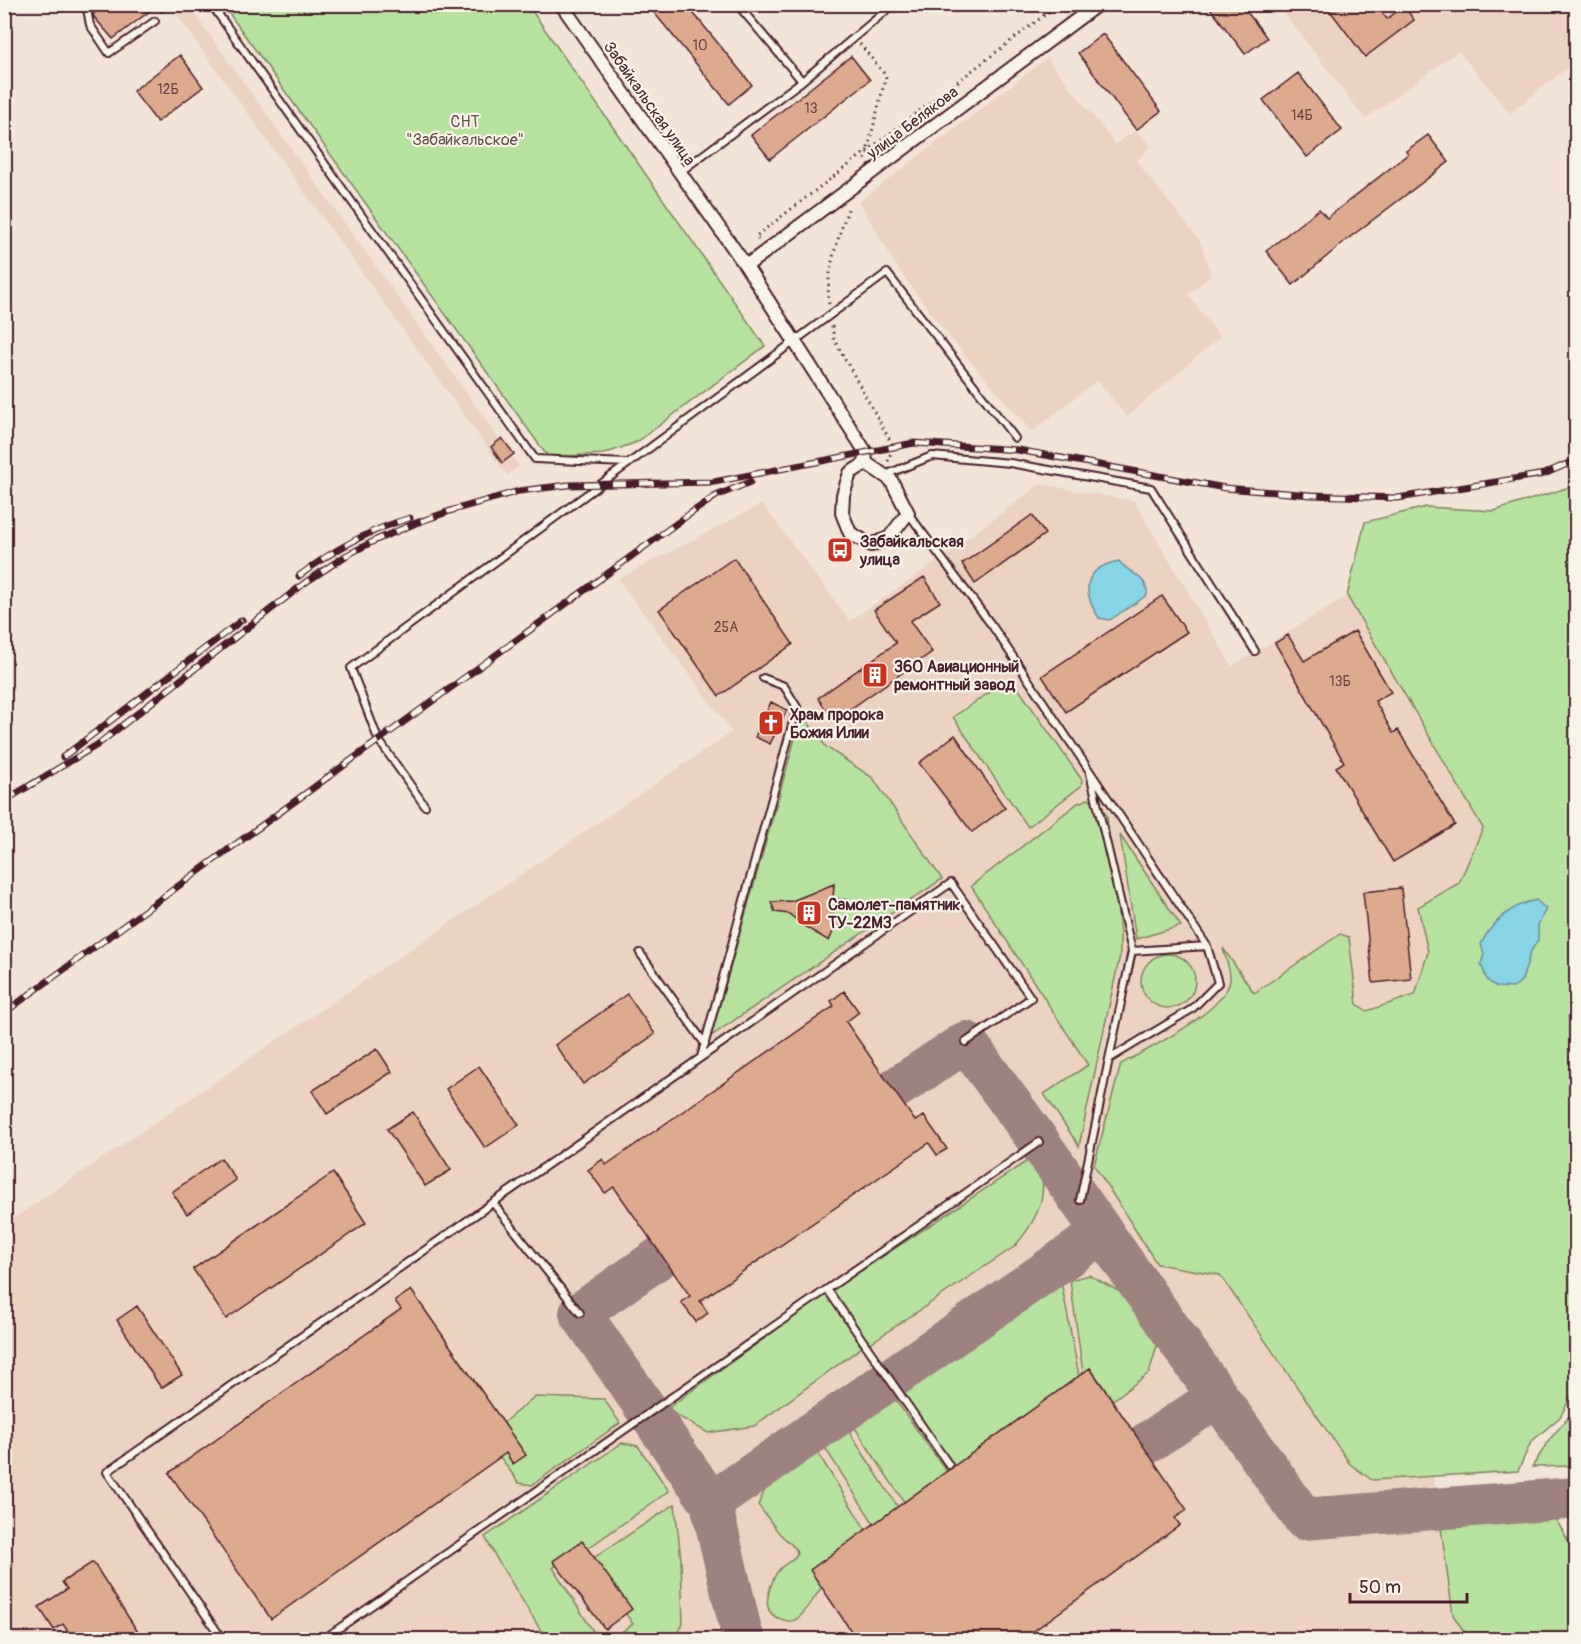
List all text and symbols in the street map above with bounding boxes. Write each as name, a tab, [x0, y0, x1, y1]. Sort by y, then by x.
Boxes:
house number: 10	[692, 37, 708, 54]
street label: Забайкальская улица	[599, 38, 700, 170]
house number: 12Б	[157, 81, 179, 98]
street label: улица Белякова	[862, 82, 962, 164]
house number: 13	[804, 100, 818, 117]
house number: 14Б	[1291, 107, 1313, 124]
park label: СНТ "Забайкальское"	[406, 112, 524, 150]
place label: Забайкальская улица	[859, 532, 964, 570]
bus stop icon: Забайкальская улица	[825, 535, 855, 565]
house number: 25А	[714, 619, 738, 636]
place label: 360 Авиационный ремонтный завод	[894, 657, 1019, 695]
building icon: 360 Авиационный ремонтный завод	[860, 660, 890, 690]
house number: 13Б	[1329, 673, 1351, 690]
place label: Храм пророка Божия Илии	[790, 705, 884, 743]
church icon: Храм пророка Божия Илии	[756, 708, 786, 738]
place label: Самолет-памятник ТУ-22М3	[827, 895, 961, 933]
building icon: Самолет-памятник ТУ-22М3	[794, 898, 824, 928]
scale bar	[1350, 1566, 1467, 1604]
text: 50 m	[1359, 1576, 1401, 1599]

